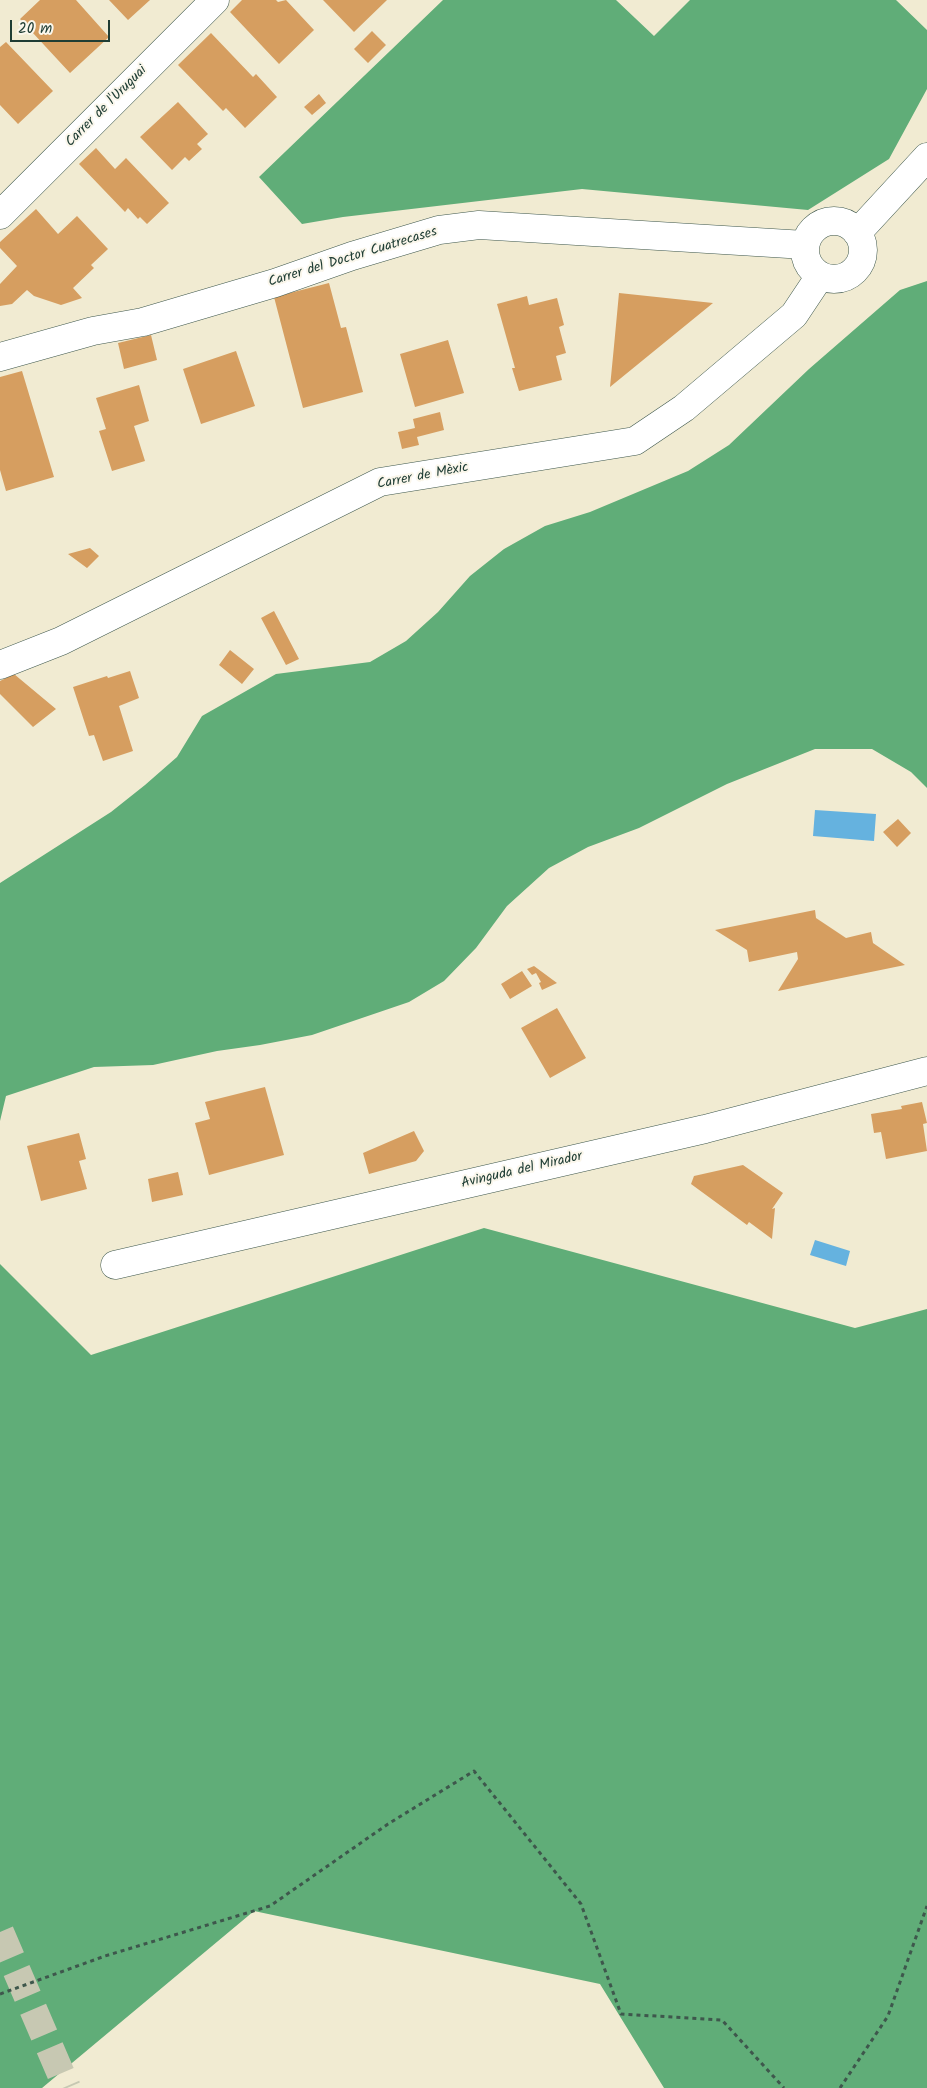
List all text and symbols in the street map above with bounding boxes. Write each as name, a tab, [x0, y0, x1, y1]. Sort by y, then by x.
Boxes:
scale bar	[12, 10, 112, 42]
text: 20 m	[18, 17, 52, 41]
street label: Carrer de l'Uruguai	[63, 63, 151, 151]
street label: Carrer del Doctor Cuatrecases	[266, 224, 440, 292]
street label: Carrer de Mèxic	[376, 460, 470, 494]
street label: Avinguda del Mirador	[460, 1149, 584, 1193]

